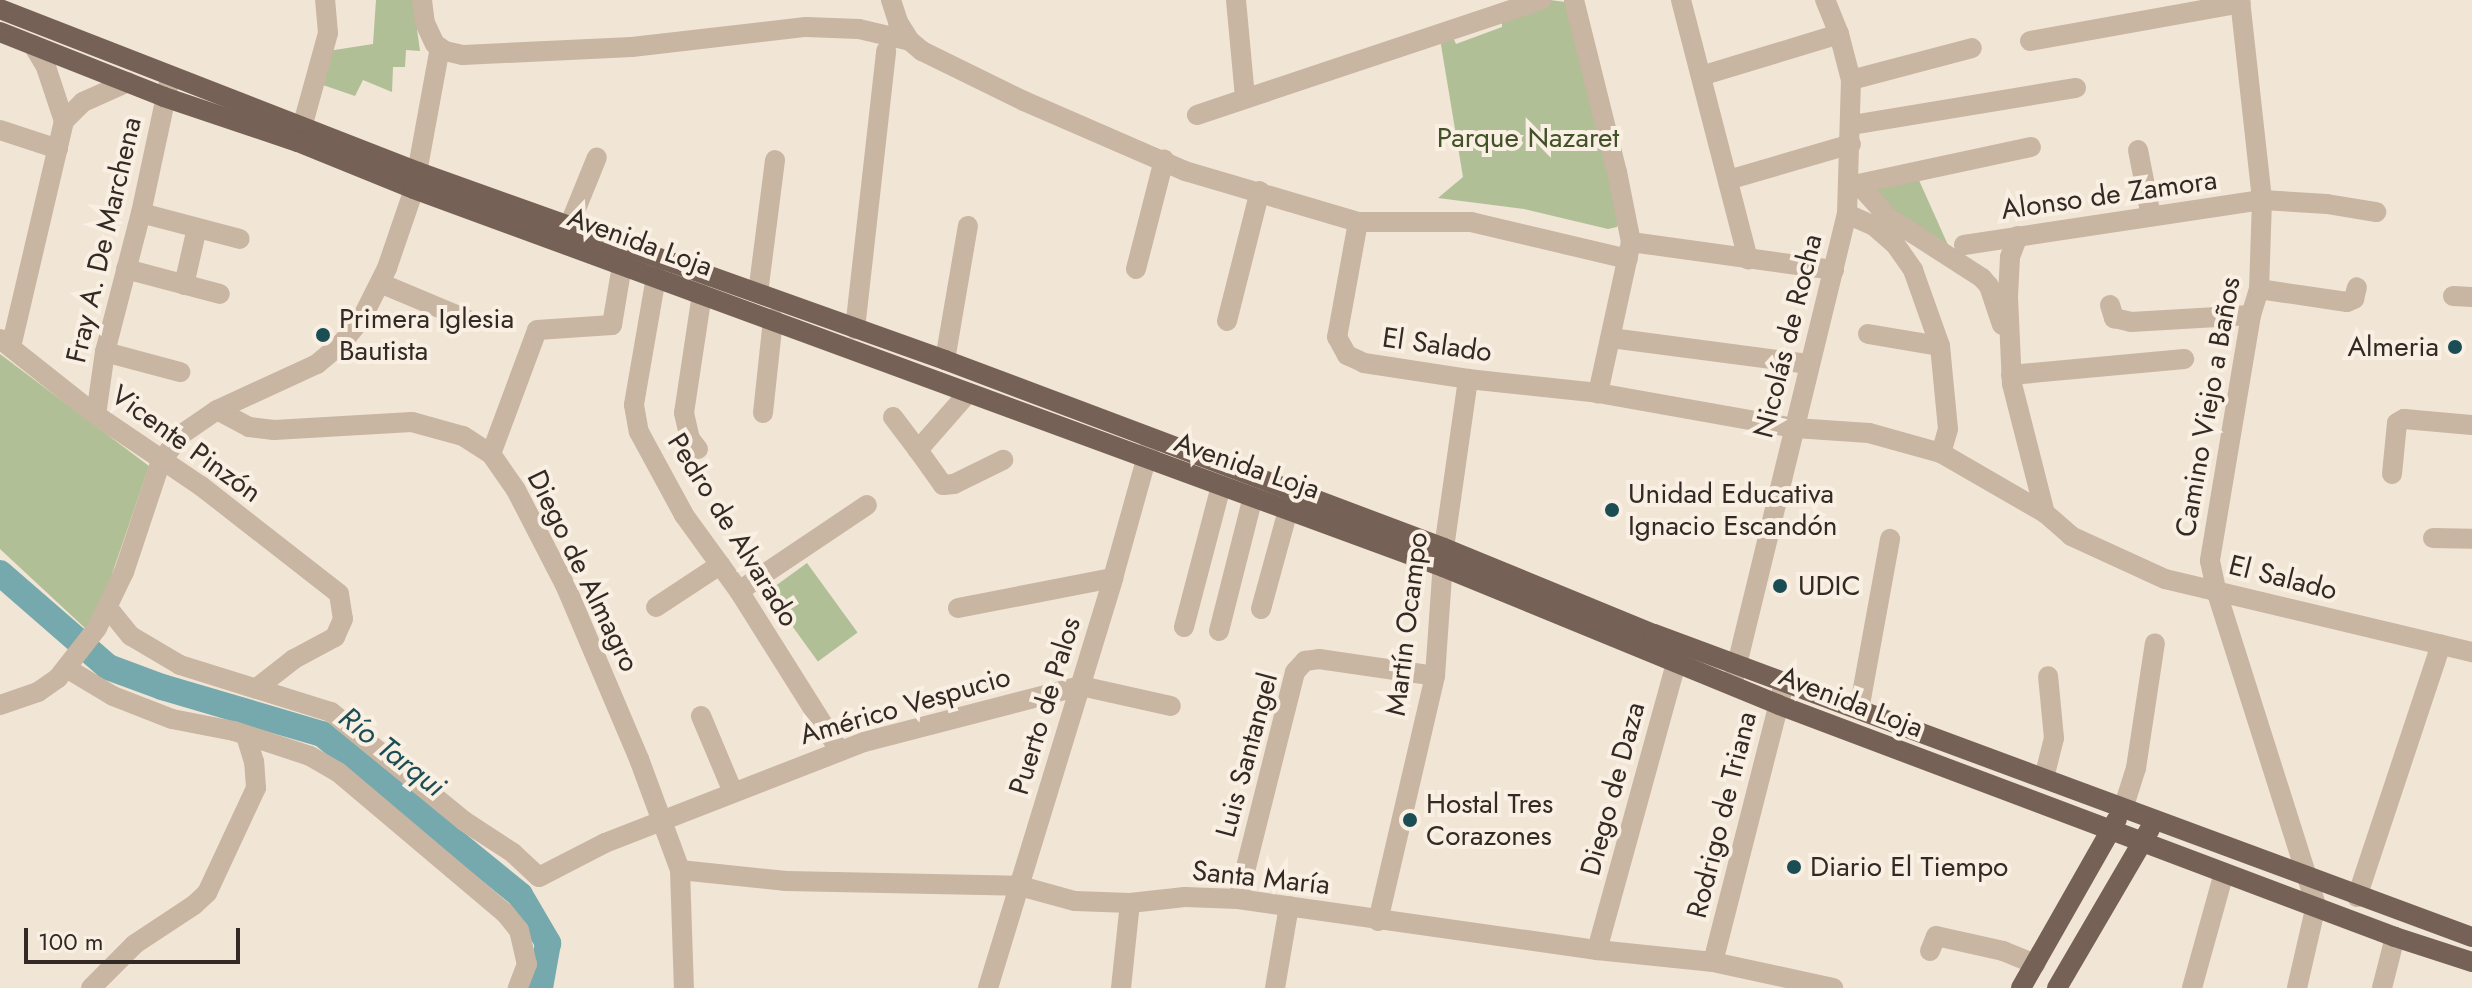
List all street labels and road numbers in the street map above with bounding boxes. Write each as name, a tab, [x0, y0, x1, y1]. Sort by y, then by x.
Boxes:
street label: Fray A. De Marchena	[59, 114, 149, 366]
street label: Alonso de Zamora	[1999, 163, 2219, 227]
street label: Avenida Loja	[563, 200, 717, 284]
street label: Nicolás de Rocha	[1746, 231, 1830, 441]
street label: Camino Viejo a Baños	[2169, 274, 2247, 540]
street label: El Salado	[1380, 321, 1494, 369]
street label: Vicente Pinzón	[104, 378, 268, 510]
street label: Avenida Loja	[1170, 425, 1324, 507]
street label: Pedro de Alvarado	[660, 427, 806, 633]
street label: Diego de Almagro	[520, 465, 646, 677]
street label: Martín Ocampo	[1379, 530, 1435, 718]
street label: El Salado	[2225, 548, 2341, 608]
street label: Puerto de Palos	[1002, 613, 1088, 799]
street label: Avenida Loja	[1774, 659, 1928, 745]
street label: Américo Vespucio	[796, 660, 1014, 752]
street label: Luis Santangel	[1209, 669, 1285, 841]
street label: Diego de Daza	[1574, 699, 1652, 879]
street label: Rodrigo de Triana	[1680, 708, 1764, 922]
street label: Santa María	[1190, 854, 1332, 902]

